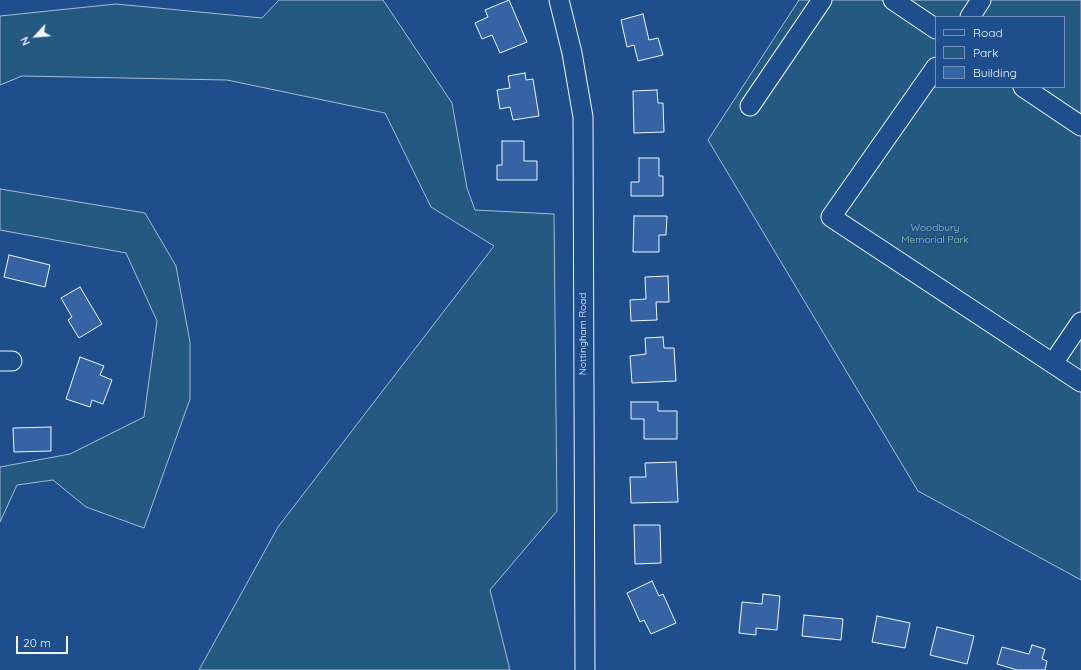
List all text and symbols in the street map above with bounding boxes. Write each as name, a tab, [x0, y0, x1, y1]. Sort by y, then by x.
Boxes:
north arrow	[16, 16, 56, 56]
legend	[935, 16, 1065, 88]
text: Road	[973, 25, 1003, 40]
text: N	[17, 35, 33, 48]
text: Park	[973, 45, 998, 60]
text: Building	[973, 65, 1017, 80]
park label: Woodbury Memorial Park	[901, 222, 969, 246]
street label: Nottingham Road	[577, 293, 589, 375]
scale bar	[18, 628, 70, 654]
text: 20 m	[23, 635, 51, 650]

